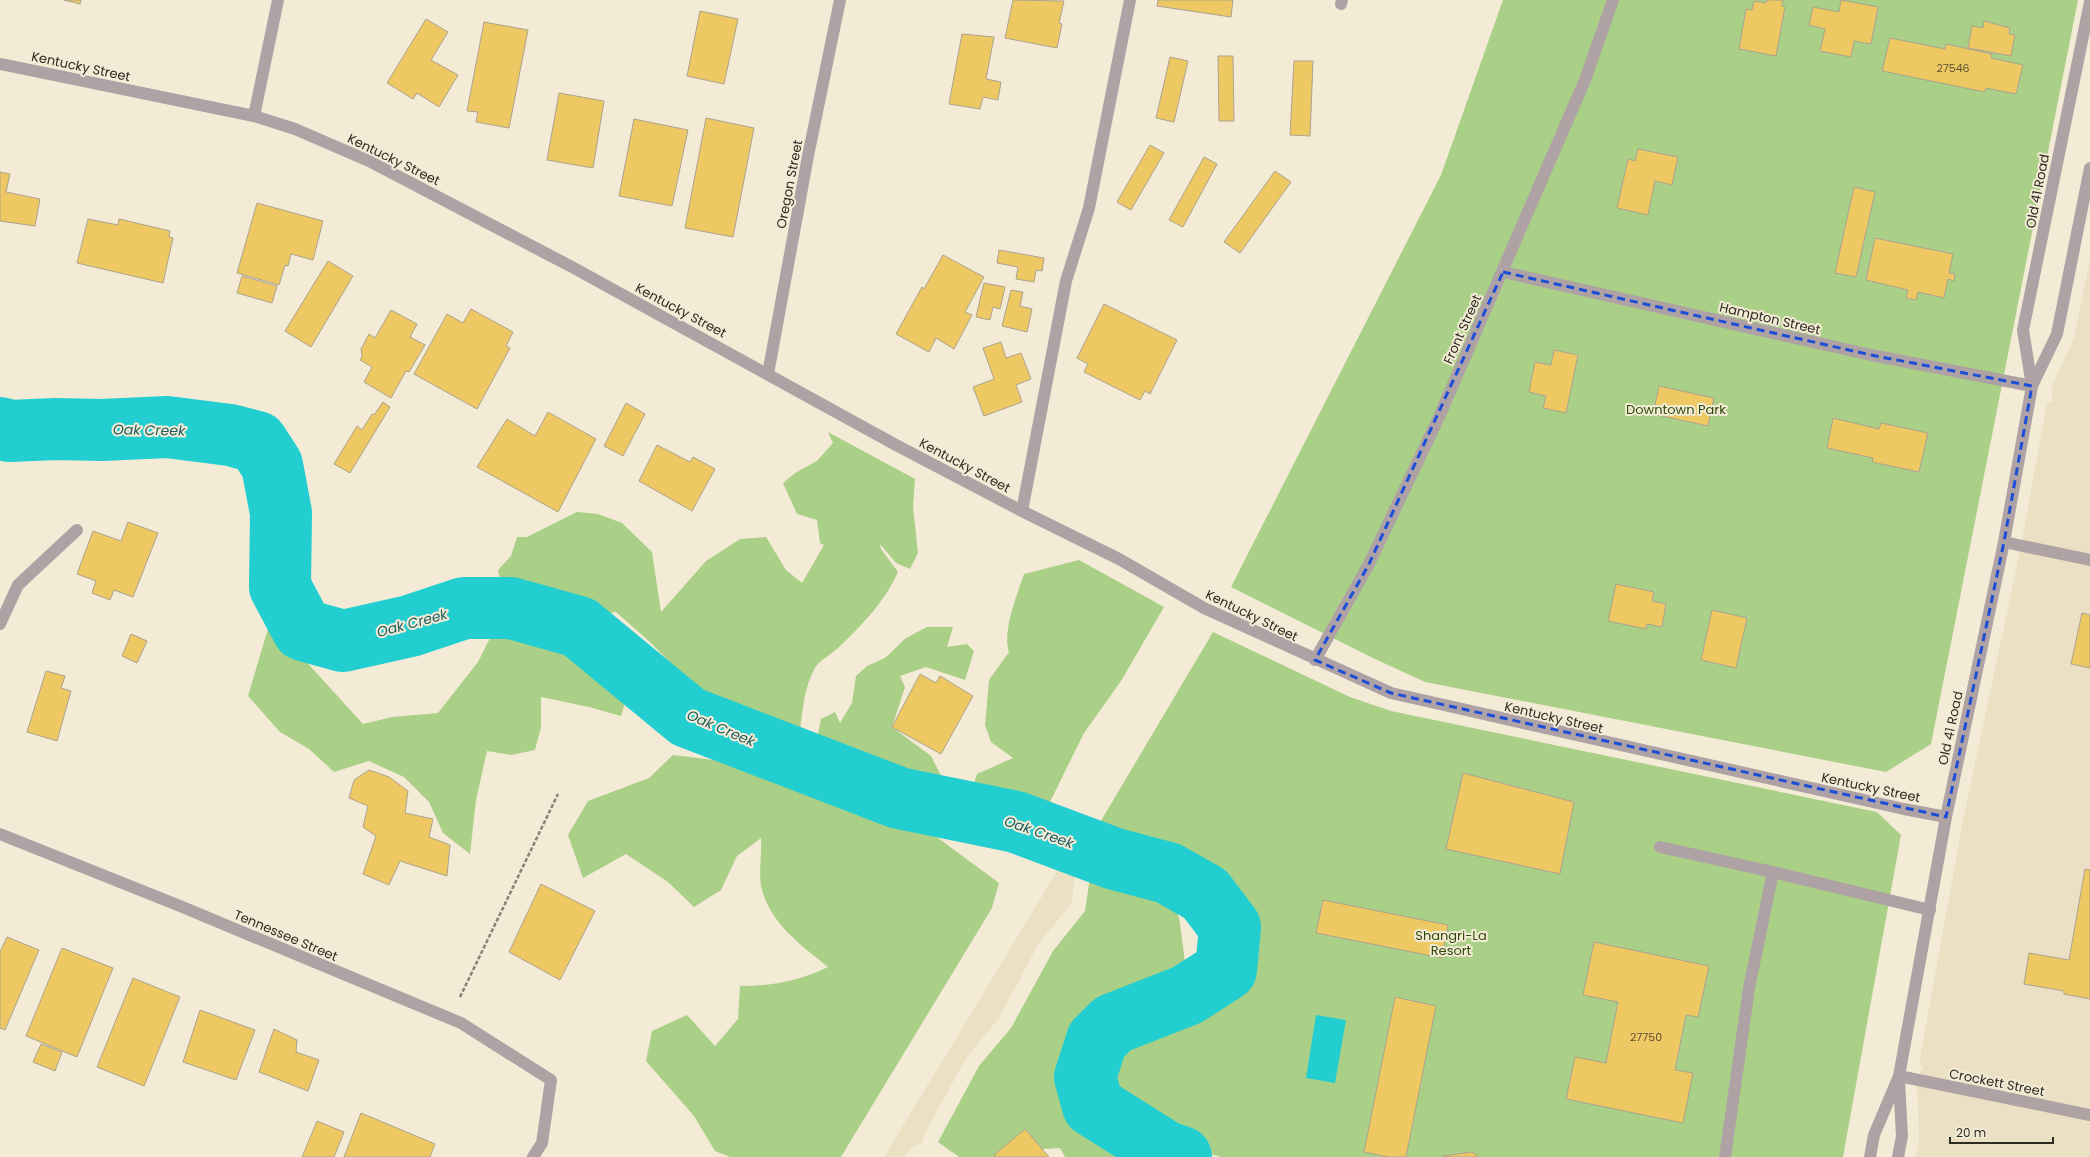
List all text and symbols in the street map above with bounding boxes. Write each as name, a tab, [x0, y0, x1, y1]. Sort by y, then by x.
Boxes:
street label: Kentucky Street	[30, 47, 132, 86]
house number: 27546	[1936, 60, 1970, 76]
street label: Kentucky Street	[344, 129, 443, 190]
street label: Oregon Street	[772, 138, 807, 230]
street label: Old 41 Road	[2021, 152, 2054, 230]
street label: Kentucky Street	[632, 278, 730, 343]
street label: Front Street	[1439, 291, 1486, 367]
street label: Hampton Street	[1718, 298, 1822, 339]
park label: Downtown Park	[1626, 400, 1726, 419]
water label: Oak Creek	[113, 419, 186, 441]
street label: Kentucky Street	[916, 433, 1014, 498]
street label: Kentucky Street	[1202, 585, 1301, 646]
water label: Oak Creek	[374, 604, 450, 642]
street label: Old 41 Road	[1933, 689, 1968, 767]
street label: Kentucky Street	[1503, 697, 1605, 738]
water label: Oak Creek	[684, 705, 759, 752]
street label: Kentucky Street	[1820, 768, 1922, 807]
water label: Oak Creek	[1001, 811, 1077, 854]
street label: Tennessee Street	[231, 905, 341, 966]
park label: Shangri-La Resort	[1415, 926, 1487, 960]
house number: 27750	[1630, 1029, 1662, 1045]
street label: Crockett Street	[1948, 1064, 2047, 1101]
scale bar	[1950, 1119, 2053, 1145]
text: 20 m	[1956, 1124, 1986, 1141]

